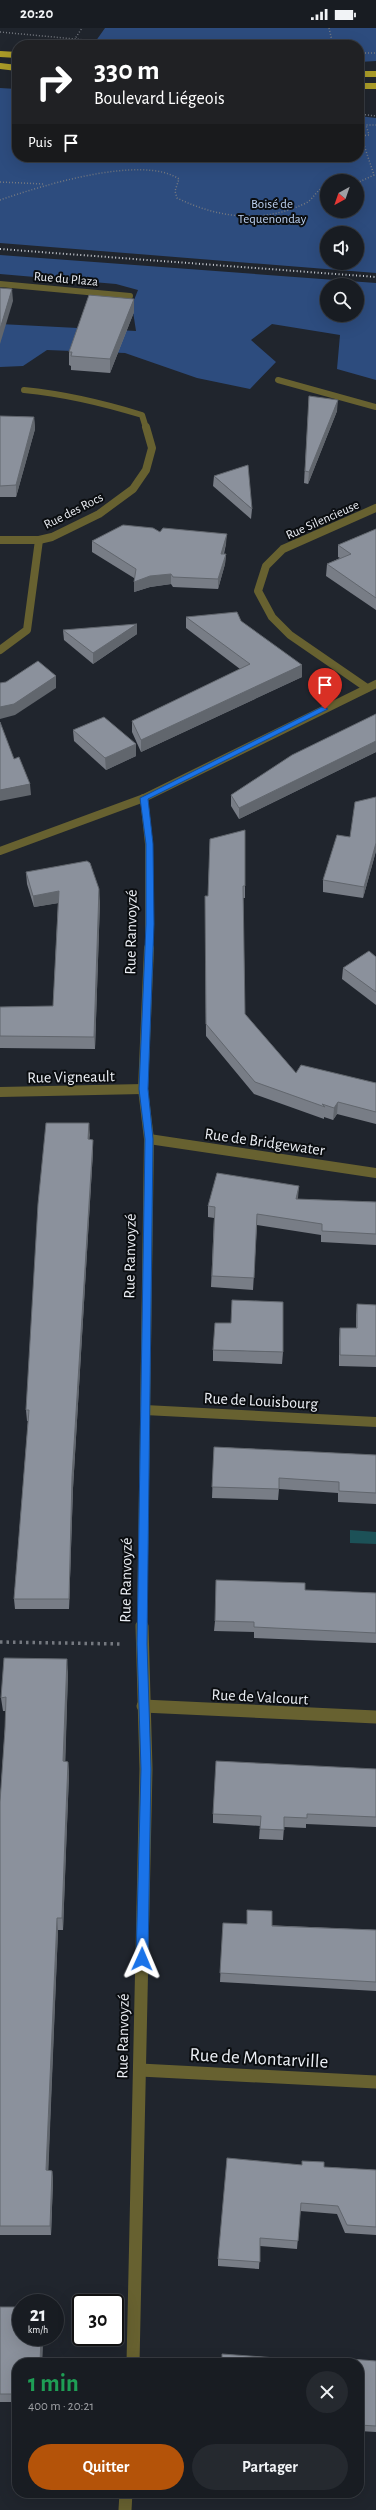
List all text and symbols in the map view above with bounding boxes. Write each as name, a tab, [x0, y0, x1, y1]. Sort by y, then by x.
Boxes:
text: 20:20	[20, 6, 53, 21]
icon: right	[28, 56, 80, 108]
text: 330 m	[94, 57, 160, 85]
text: Boulevard Liégeois	[94, 90, 225, 108]
icon: arrive	[60, 132, 82, 154]
text: Puis	[28, 135, 52, 150]
north arrow	[320, 174, 364, 218]
map controls	[320, 174, 364, 322]
park label: Boisé de Tequenonday	[238, 198, 307, 226]
button: sound	[320, 226, 364, 270]
street label: Rue du Plaza	[33, 270, 99, 289]
button: search	[320, 278, 364, 322]
street label: Rue des Rocs	[42, 491, 105, 532]
street label: Rue Silencieuse	[284, 498, 361, 542]
pin	[308, 668, 342, 709]
icon: arrive	[314, 674, 336, 696]
street label: Rue Ranvoyzé	[122, 889, 141, 975]
street label: Rue Vigneault	[27, 1068, 115, 1086]
street label: Rue de Bridgewater	[204, 1126, 327, 1158]
street label: Rue Ranvoyzé	[121, 1213, 140, 1299]
street label: Rue de Louisbourg	[203, 1390, 319, 1412]
street label: Rue Ranvoyzé	[117, 1537, 136, 1623]
street label: Rue de Valcourt	[211, 1686, 309, 1708]
position arrow	[121, 1938, 163, 1980]
street label: Rue Ranvoyzé	[114, 1993, 133, 2079]
street label: Rue de Montarville	[189, 2045, 329, 2072]
speed limit sign: 30	[72, 2294, 124, 2346]
text: 21	[30, 2305, 46, 2325]
text: km/h	[28, 2325, 48, 2335]
button: close	[306, 2371, 348, 2413]
text: 1 min	[28, 2372, 79, 2396]
text: 400 m · 20:21	[28, 2400, 94, 2413]
button: Quitter	[28, 2444, 184, 2490]
button: Partager	[192, 2444, 348, 2490]

